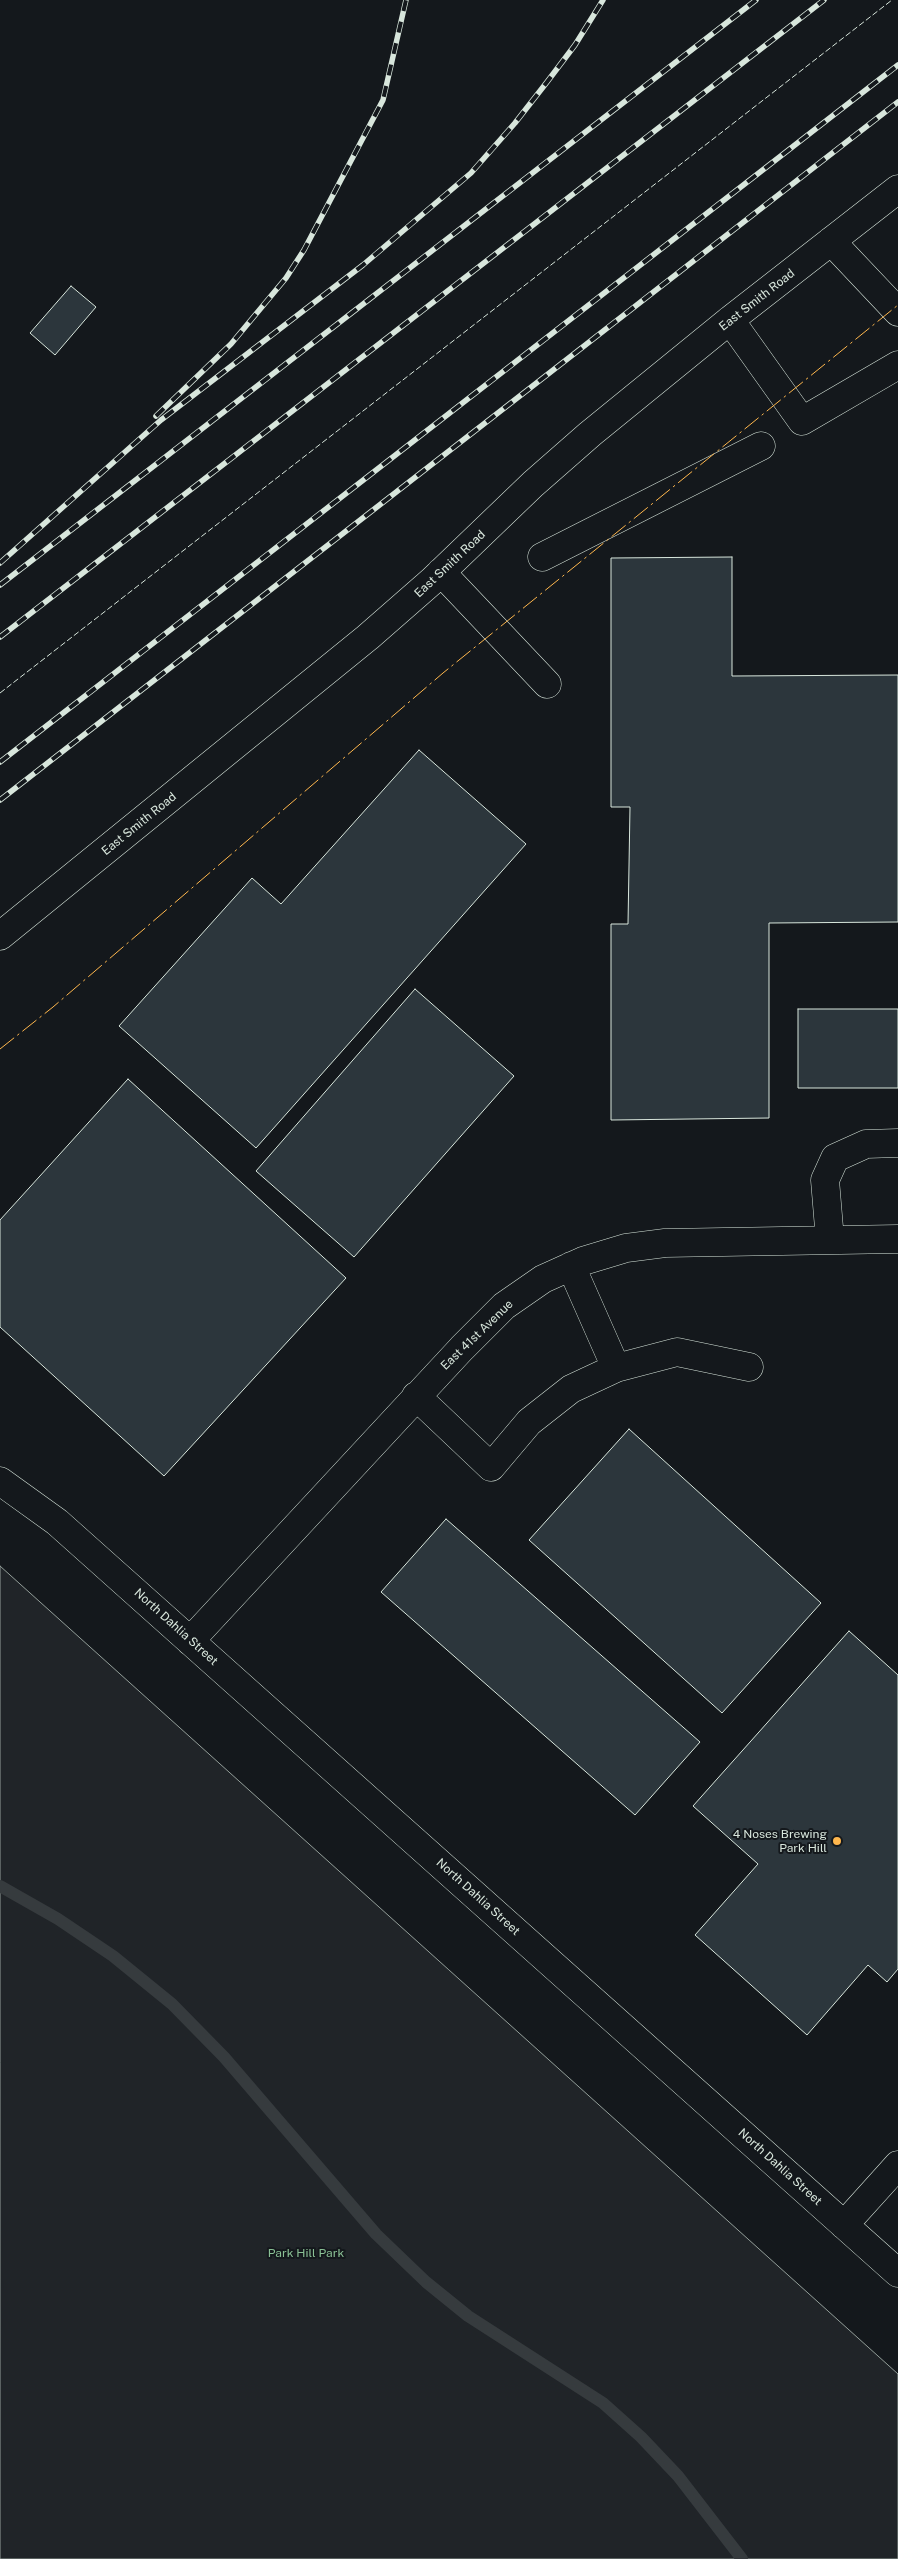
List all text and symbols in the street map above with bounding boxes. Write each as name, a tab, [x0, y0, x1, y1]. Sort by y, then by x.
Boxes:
street label: East Smith Road	[716, 266, 798, 334]
street label: East Smith Road	[412, 527, 488, 601]
street label: East Smith Road	[99, 790, 179, 858]
street label: East 41st Avenue	[438, 1297, 516, 1373]
street label: North Dahlia Street	[131, 1586, 221, 1668]
place label: 4 Noses Brewing Park Hill	[733, 1827, 827, 1855]
marker: 4 Noses Brewing Park Hill	[831, 1835, 843, 1847]
street label: North Dahlia Street	[433, 1856, 523, 1938]
street label: North Dahlia Street	[735, 2126, 825, 2208]
park label: Park Hill Park	[268, 2246, 344, 2260]

